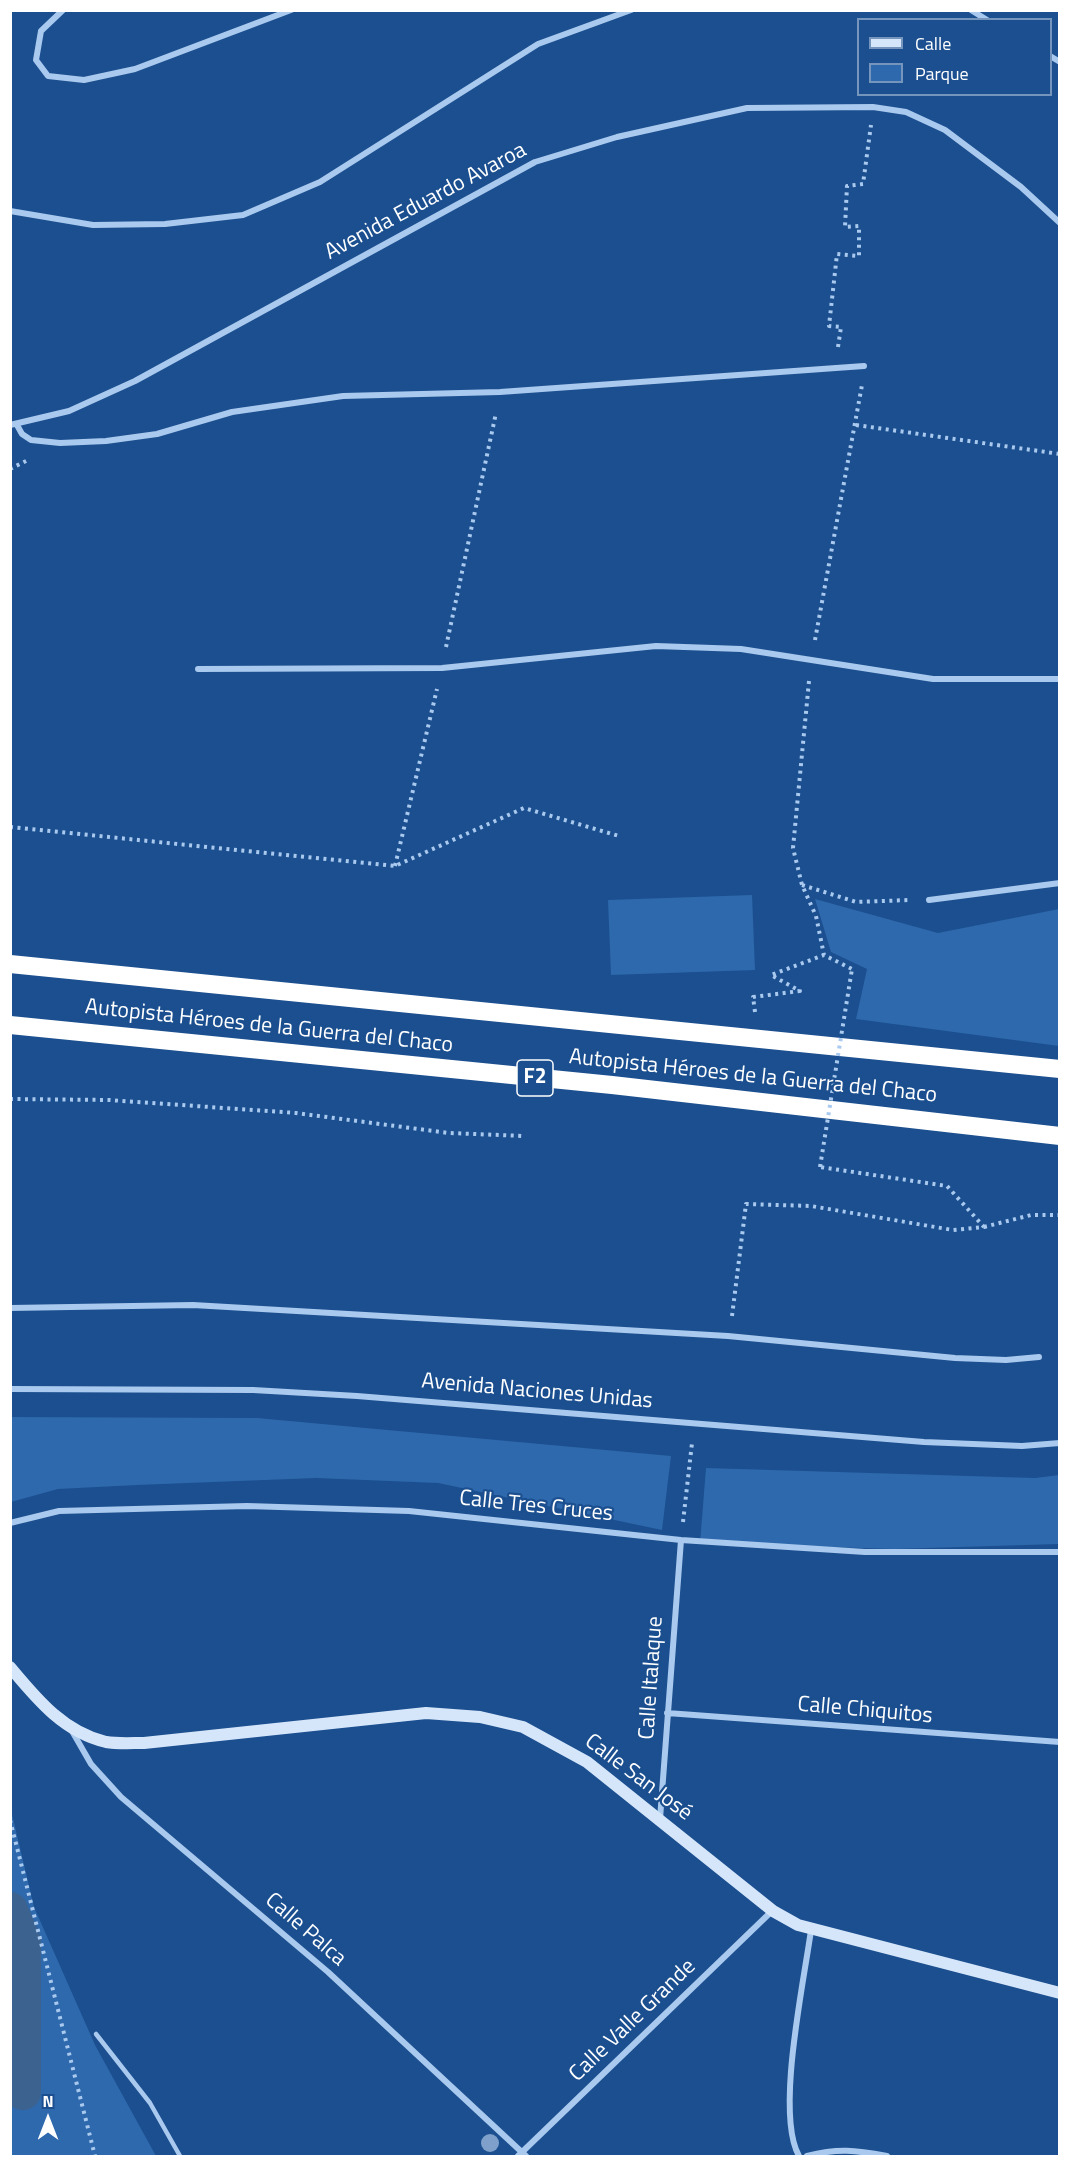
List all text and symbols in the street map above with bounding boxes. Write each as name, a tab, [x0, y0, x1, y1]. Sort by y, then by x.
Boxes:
legend	[857, 18, 1052, 96]
text: Calle	[915, 30, 951, 57]
text: Parque	[915, 60, 969, 87]
street label: Avenida Eduardo Avaroa	[321, 138, 531, 266]
street label: Autopista Héroes de la Guerra del Chaco	[84, 995, 454, 1059]
street label: Autopista Héroes de la Guerra del Chaco	[568, 1045, 938, 1109]
road number: F2	[517, 1060, 553, 1096]
street label: Avenida Naciones Unidas	[420, 1369, 654, 1415]
street label: Calle Tres Cruces	[458, 1486, 614, 1528]
street label: Calle Italaque	[635, 1615, 669, 1741]
street label: Calle Chiquitos	[796, 1692, 934, 1730]
street label: Calle San José	[579, 1729, 697, 1827]
street label: Calle Palca	[259, 1888, 351, 1972]
street label: Calle Valle Grande	[564, 1954, 702, 2088]
north arrow	[18, 2089, 78, 2149]
text: N	[42, 2089, 54, 2113]

